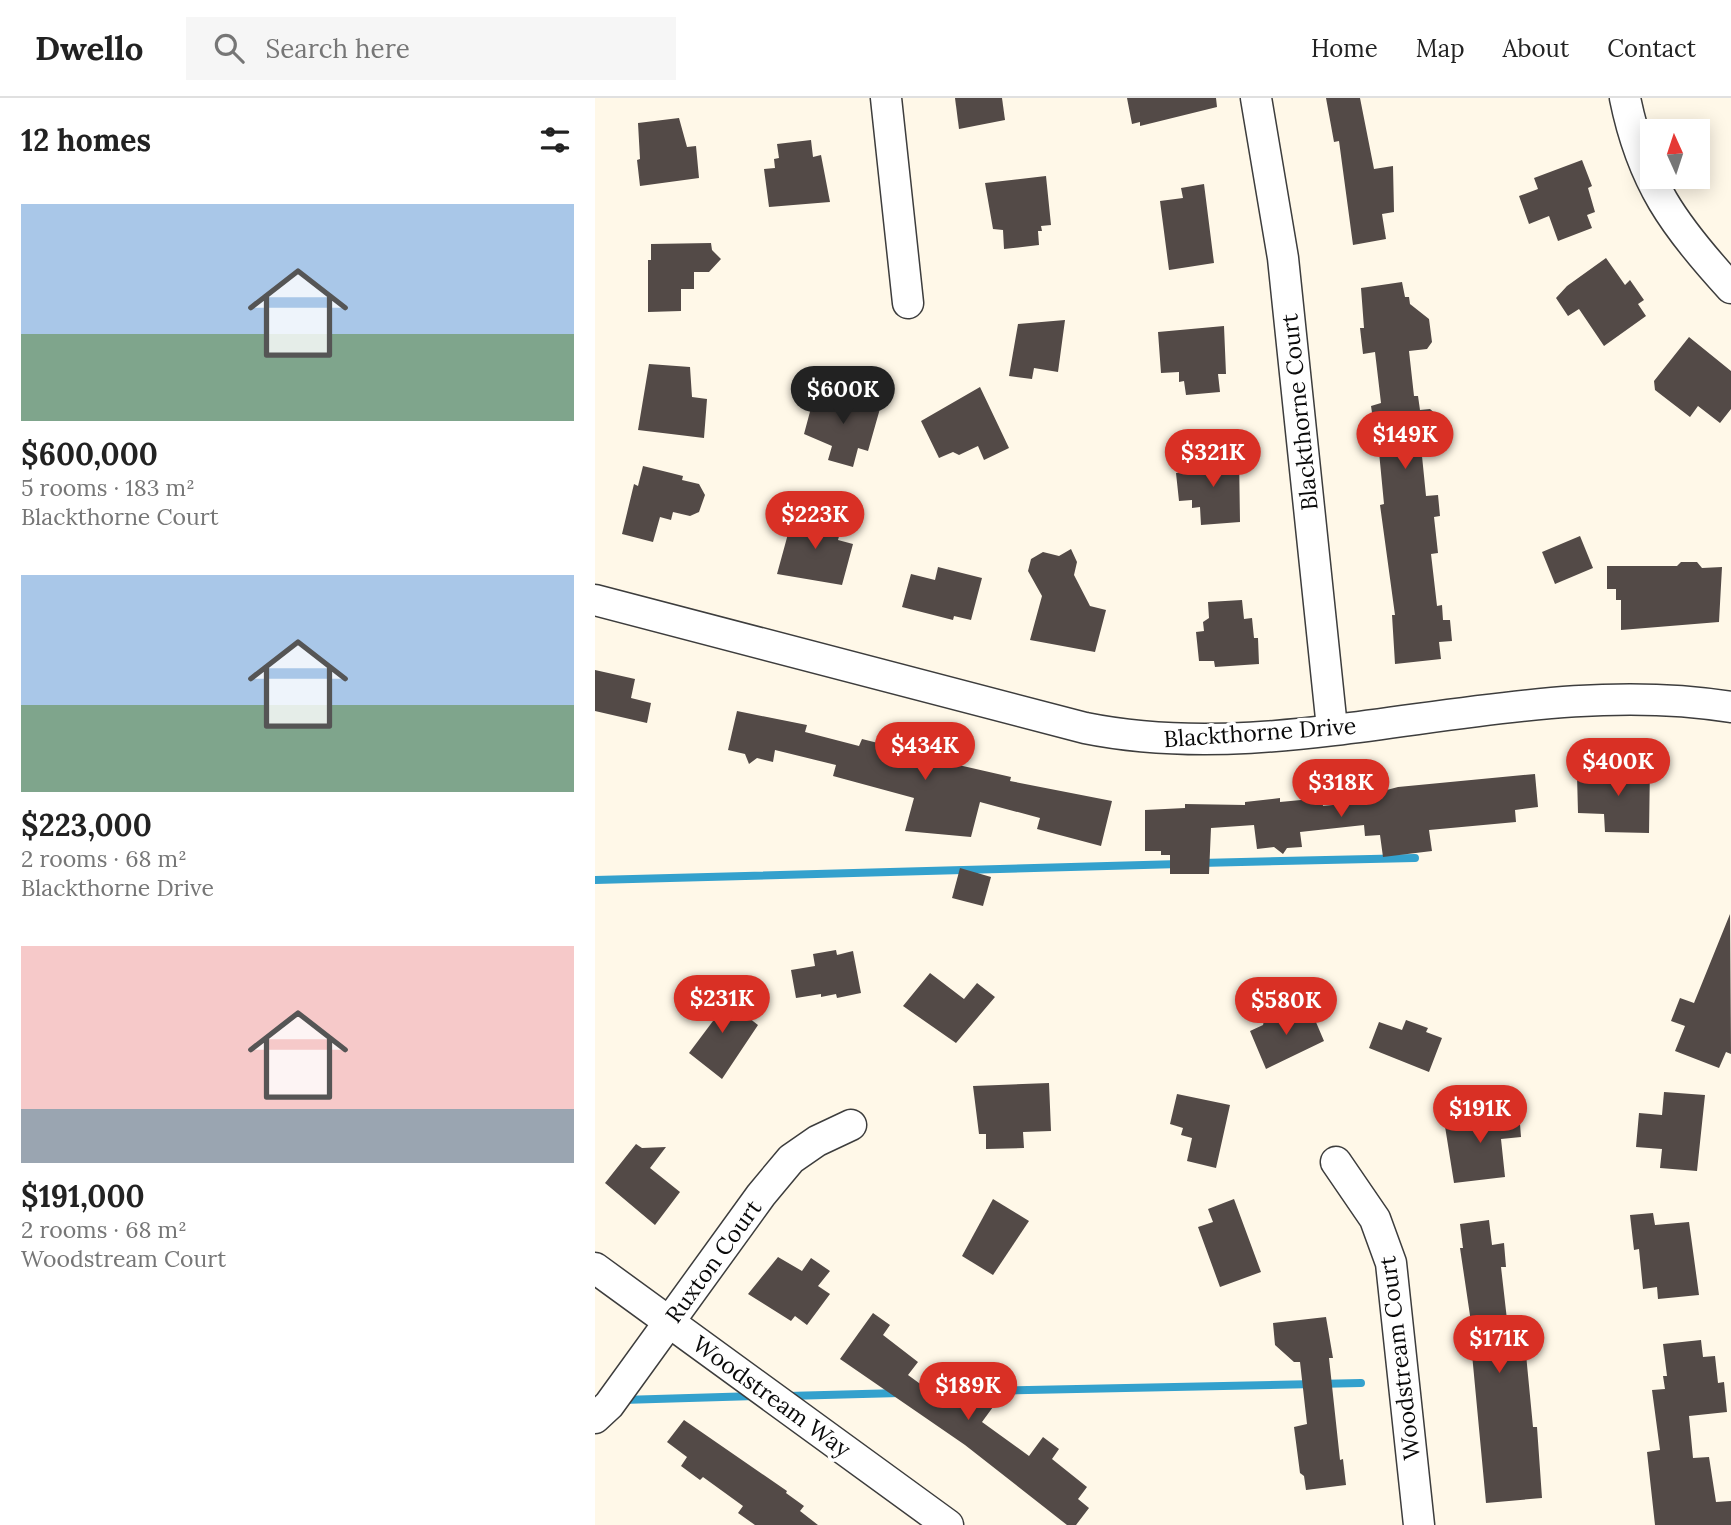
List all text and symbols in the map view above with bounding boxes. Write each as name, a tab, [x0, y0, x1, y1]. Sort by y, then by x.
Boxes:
search box	[186, 17, 676, 80]
text: Dwello	[35, 27, 144, 69]
icon: search	[210, 29, 248, 67]
text: Search here	[266, 32, 410, 65]
text: Home	[1311, 33, 1378, 64]
text: Map	[1416, 33, 1465, 64]
text: About	[1503, 33, 1569, 64]
text: Contact	[1607, 33, 1696, 64]
north arrow	[1640, 119, 1710, 189]
map controls	[1640, 119, 1710, 189]
text: 12 homes	[21, 121, 151, 159]
icon: filters	[536, 121, 574, 159]
icon: home	[235, 250, 361, 376]
street label: Blackthorne Court	[1274, 312, 1324, 512]
pin: $600K	[794, 366, 892, 426]
text: $600K	[807, 374, 879, 403]
pin: $149K	[1356, 412, 1454, 471]
text: $149K	[1372, 419, 1438, 448]
pin: $321K	[1164, 430, 1262, 489]
text: $600,000	[21, 435, 158, 473]
text: $321K	[1181, 437, 1245, 466]
text: 5 rooms · 183 m²	[21, 473, 195, 502]
pin: $223K	[766, 491, 864, 551]
text: $223K	[781, 499, 849, 528]
text: Blackthorne Court	[21, 502, 219, 531]
icon: home	[235, 621, 361, 747]
street label: Blackthorne Drive	[1163, 711, 1357, 753]
pin: $434K	[876, 722, 974, 782]
text: $434K	[891, 730, 959, 759]
pin: $400K	[1569, 738, 1667, 798]
text: $400K	[1582, 746, 1654, 775]
pin: $318K	[1292, 760, 1390, 819]
text: $318K	[1308, 767, 1374, 796]
text: $223,000	[21, 806, 152, 844]
text: 2 rooms · 68 m²	[21, 844, 187, 873]
text: Blackthorne Drive	[21, 873, 214, 902]
pin: $231K	[673, 976, 771, 1035]
pin: $580K	[1237, 978, 1335, 1037]
text: $231K	[690, 983, 754, 1012]
text: $580K	[1251, 985, 1321, 1014]
icon: home	[235, 992, 361, 1118]
pin: $191K	[1431, 1086, 1529, 1145]
text: $191K	[1449, 1093, 1511, 1122]
text: $191,000	[21, 1177, 145, 1215]
street label: Ruxton Court	[659, 1194, 767, 1328]
text: 2 rooms · 68 m²	[21, 1215, 187, 1244]
text: Woodstream Court	[21, 1244, 226, 1273]
street label: Woodstream Court	[1372, 1254, 1426, 1462]
pin: $171K	[1450, 1316, 1548, 1375]
text: $171K	[1469, 1323, 1529, 1352]
street label: Woodstream Way	[687, 1329, 858, 1464]
pin: $189K	[919, 1362, 1017, 1422]
text: $189K	[935, 1370, 1001, 1399]

